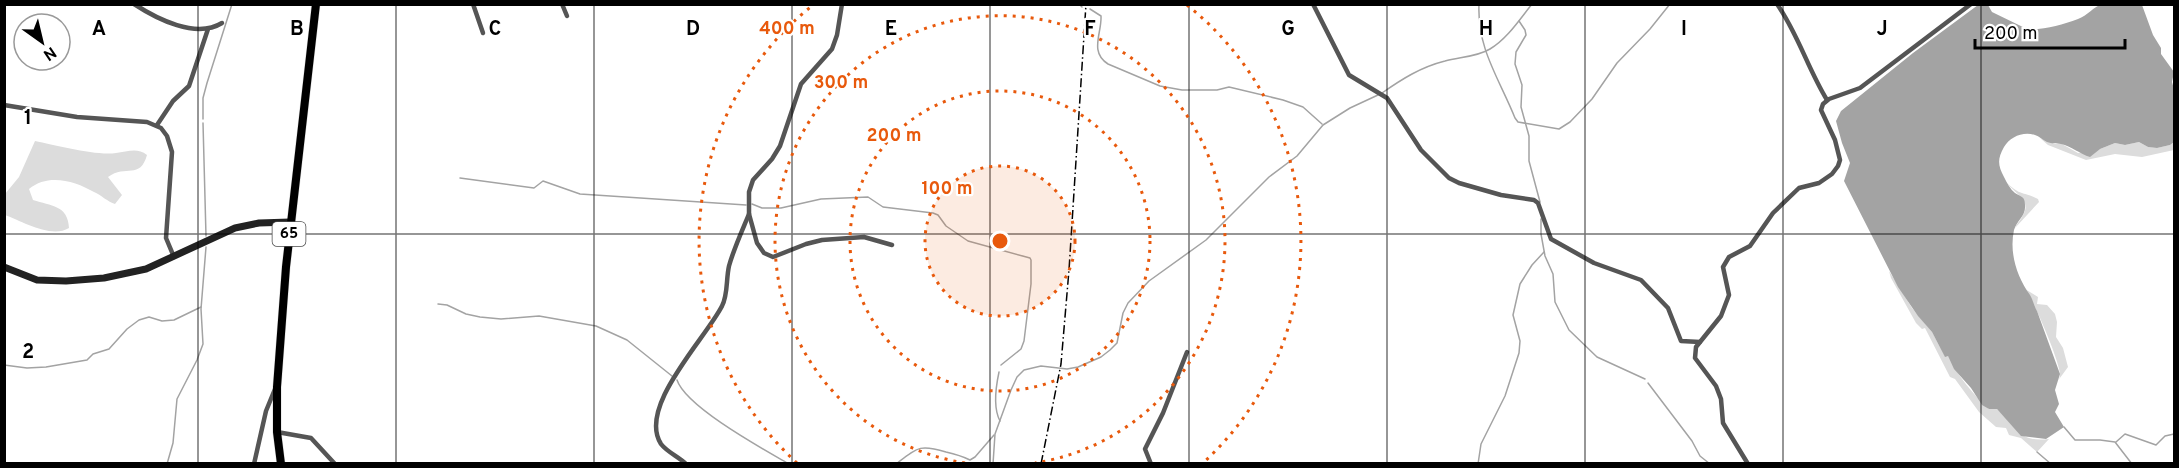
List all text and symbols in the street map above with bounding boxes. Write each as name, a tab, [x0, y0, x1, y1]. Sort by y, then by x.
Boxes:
north arrow	[12, 12, 72, 72]
scale bar	[1975, 12, 2125, 50]
text: A	[92, 17, 106, 43]
text: B	[290, 17, 304, 43]
text: C	[489, 17, 501, 43]
text: D	[686, 17, 700, 43]
text: E	[885, 17, 897, 43]
text: F	[1084, 17, 1096, 43]
text: G	[1281, 17, 1295, 43]
text: H	[1479, 17, 1493, 43]
text: I	[1681, 17, 1687, 43]
text: J	[1876, 17, 1888, 43]
text: 400 m	[759, 18, 815, 41]
text: 200 m	[1984, 23, 2037, 46]
text: N	[39, 41, 60, 64]
text: 300 m	[814, 72, 868, 95]
text: 1	[24, 106, 32, 132]
text: 200 m	[866, 125, 922, 148]
text: 100 m	[921, 178, 973, 201]
road number: 65	[272, 222, 306, 246]
centre of rings	[990, 231, 1010, 251]
text: 2	[22, 340, 34, 366]

